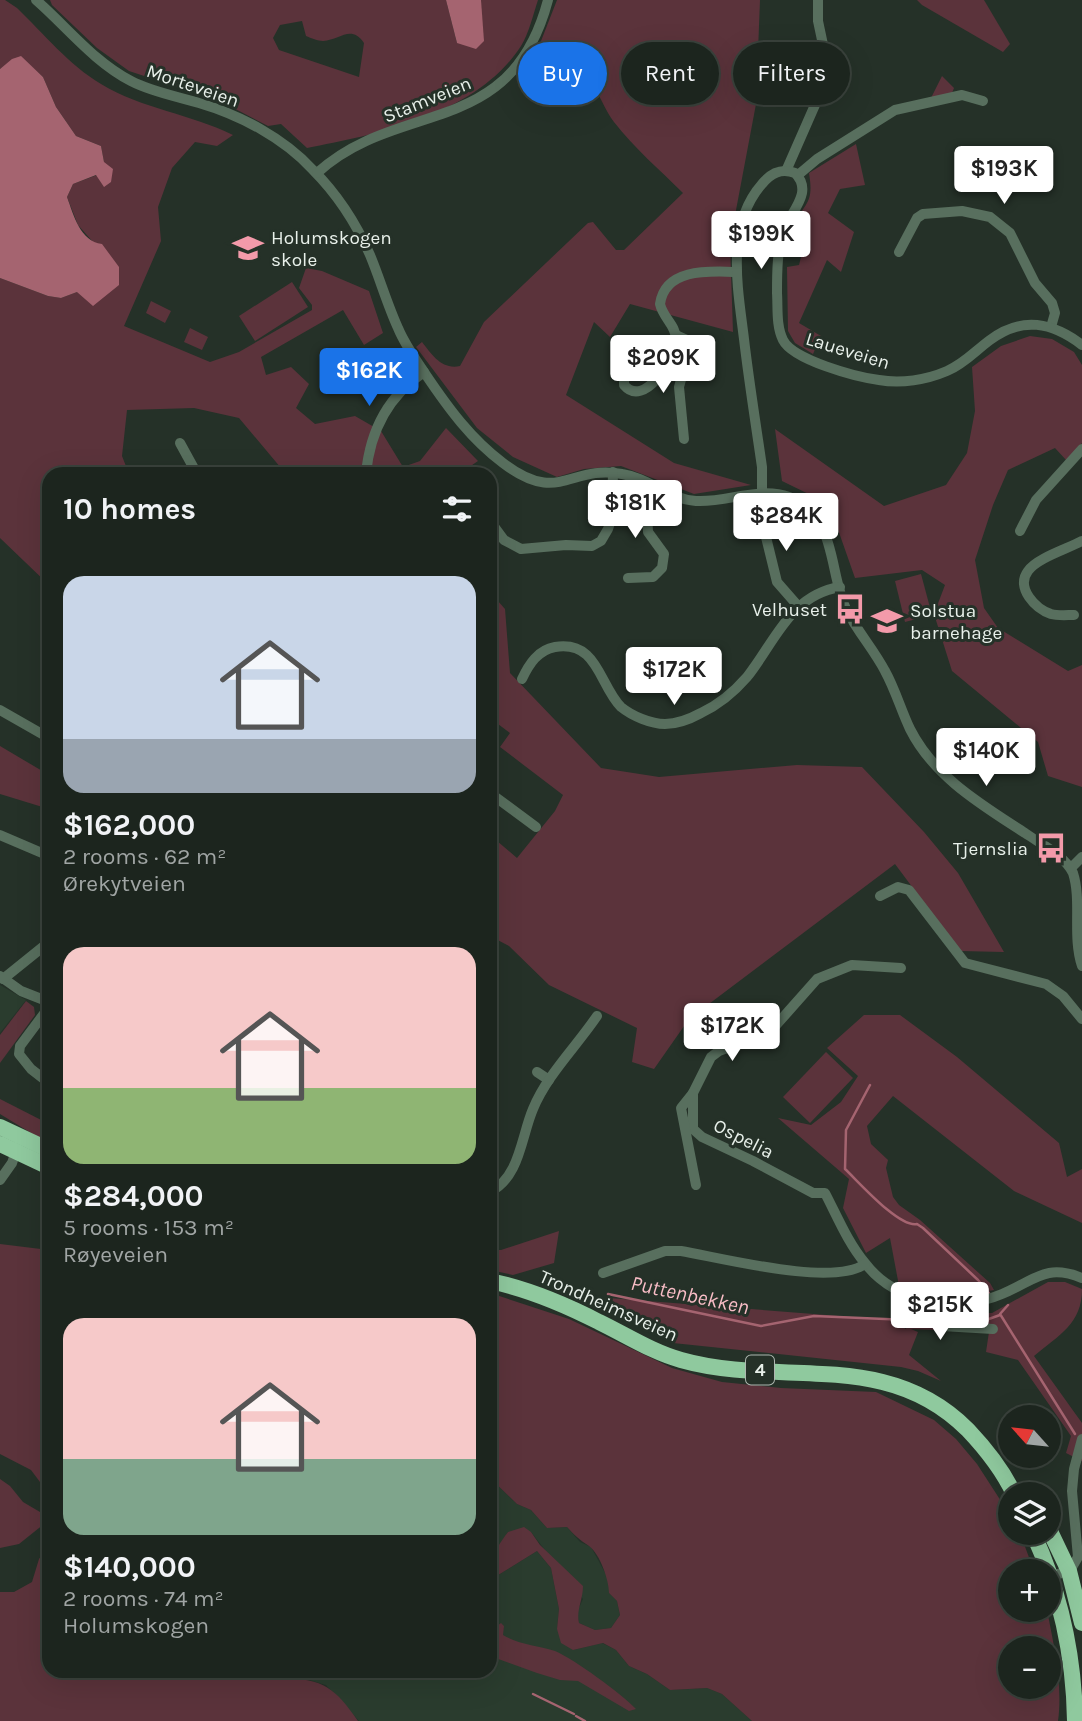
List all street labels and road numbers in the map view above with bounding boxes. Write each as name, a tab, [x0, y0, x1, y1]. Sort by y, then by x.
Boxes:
street label: Morteveien	[144, 60, 242, 112]
street label: Stamveien	[380, 72, 475, 128]
street label: Laueveien	[803, 328, 892, 374]
street label: Ospelia	[710, 1114, 777, 1163]
street label: Trondheimsveien	[536, 1266, 681, 1346]
road number: 4	[746, 1356, 774, 1385]

